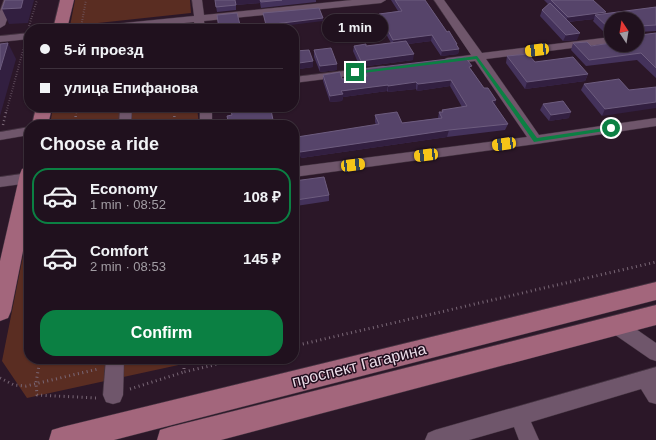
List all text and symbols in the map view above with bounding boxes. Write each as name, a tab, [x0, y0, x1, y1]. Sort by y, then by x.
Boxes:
north arrow	[604, 12, 644, 52]
map controls	[604, 12, 644, 52]
callout: 1 min	[322, 14, 388, 42]
text: 1 min	[338, 20, 372, 35]
text: 5-й проезд	[64, 41, 143, 58]
car	[524, 43, 550, 57]
route end	[346, 63, 364, 81]
text: улица Епифанова	[64, 79, 198, 96]
route start	[602, 119, 620, 137]
text: Choose a ride	[40, 134, 159, 154]
car	[491, 136, 517, 152]
car	[413, 148, 439, 162]
car	[340, 158, 366, 172]
icon: car	[42, 178, 78, 214]
text: Economy	[90, 180, 158, 197]
text: 108 ₽	[243, 188, 281, 205]
text: 1 min · 08:52	[90, 197, 166, 212]
icon: car	[42, 240, 78, 276]
text: Comfort	[90, 242, 148, 259]
text: 145 ₽	[243, 250, 281, 267]
text: 2 min · 08:53	[90, 259, 166, 274]
button: Confirm	[40, 310, 283, 356]
street label: проспект Гагарина	[290, 340, 428, 390]

